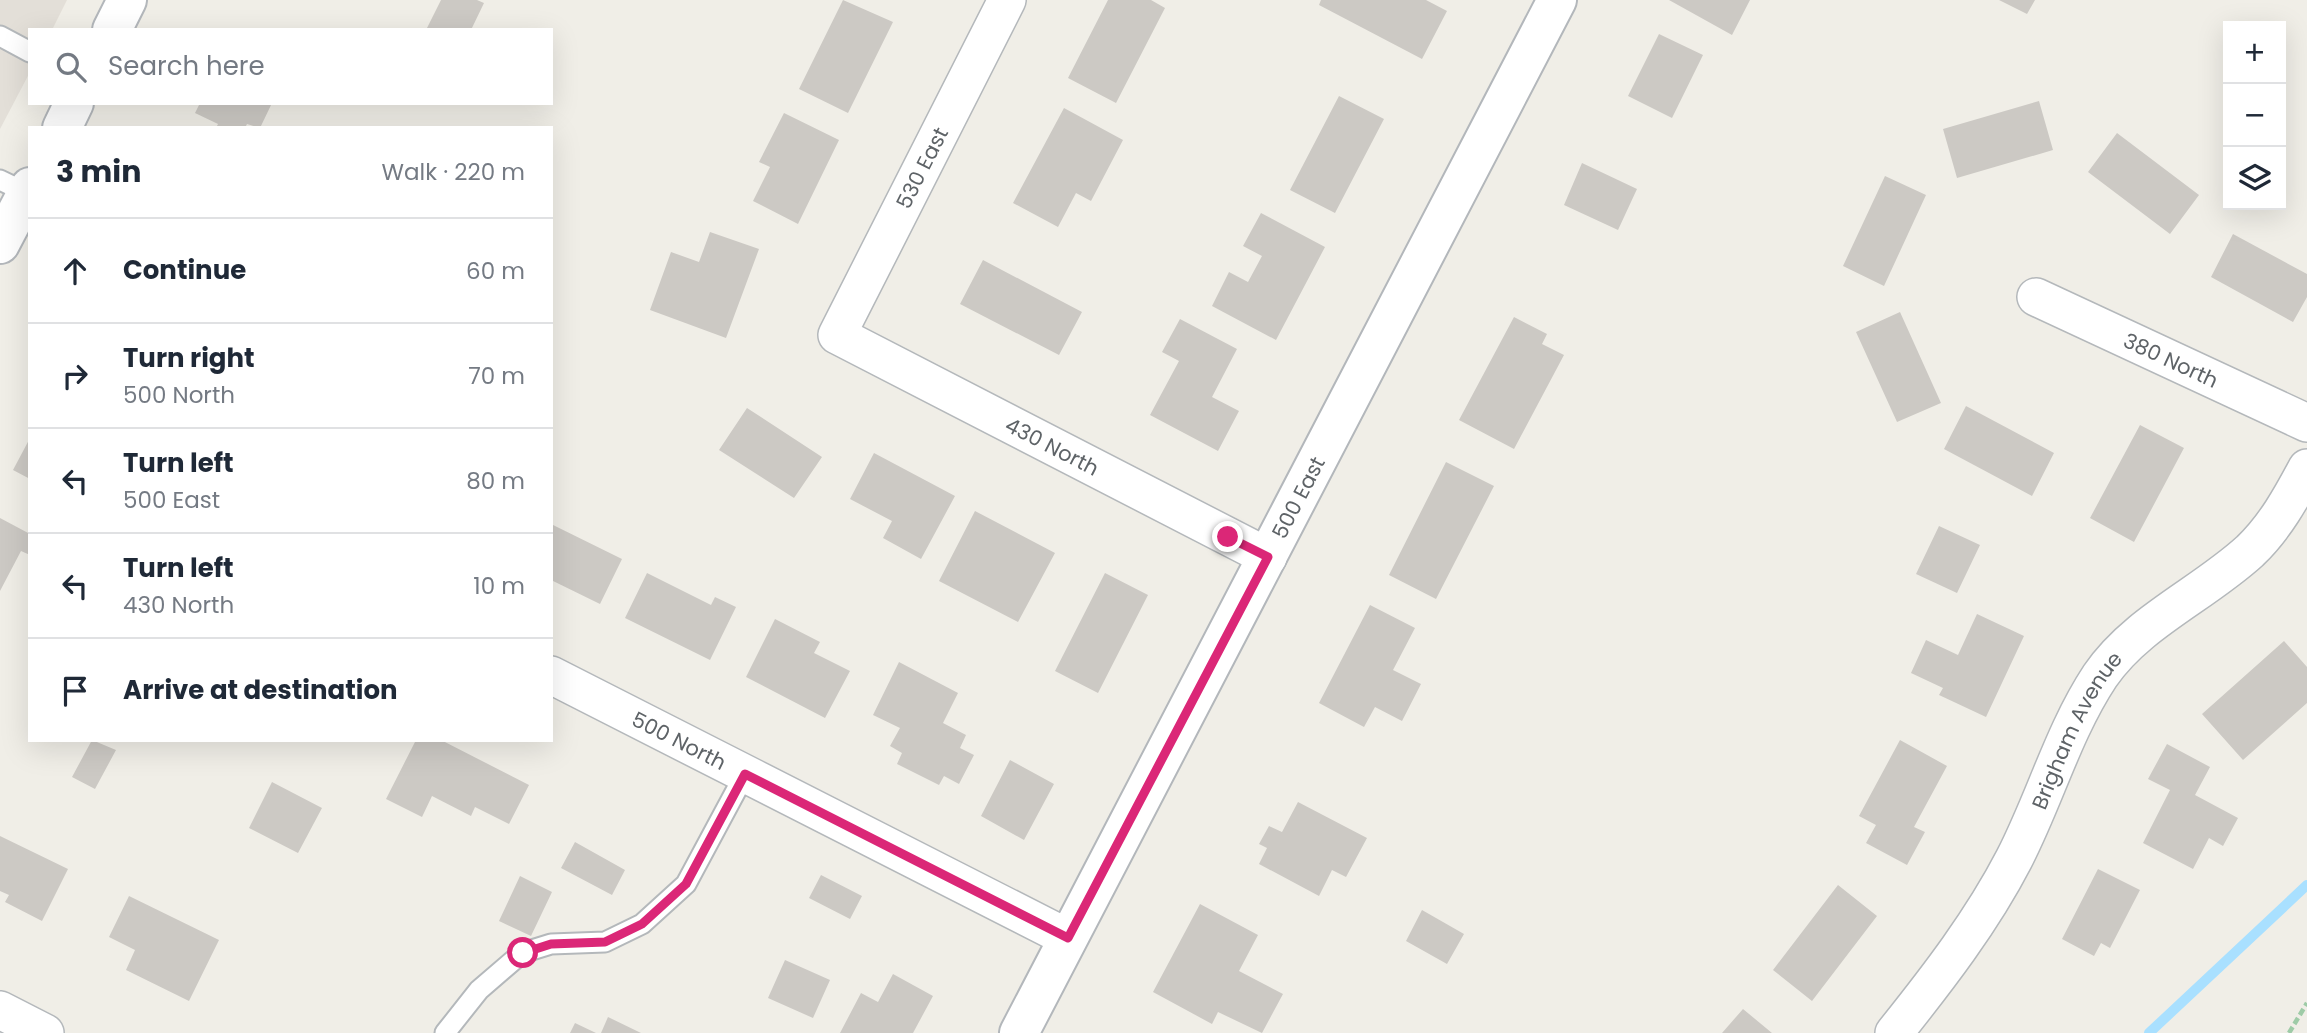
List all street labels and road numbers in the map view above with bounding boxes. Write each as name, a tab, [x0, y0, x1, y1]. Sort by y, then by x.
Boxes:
street label: 530 East	[889, 122, 955, 214]
street label: 380 North	[2119, 325, 2223, 394]
street label: 430 North	[1001, 410, 1104, 482]
street label: 500 East	[1265, 451, 1331, 543]
street label: Brigham Avenue	[2024, 645, 2128, 813]
street label: 500 North	[627, 704, 732, 776]

